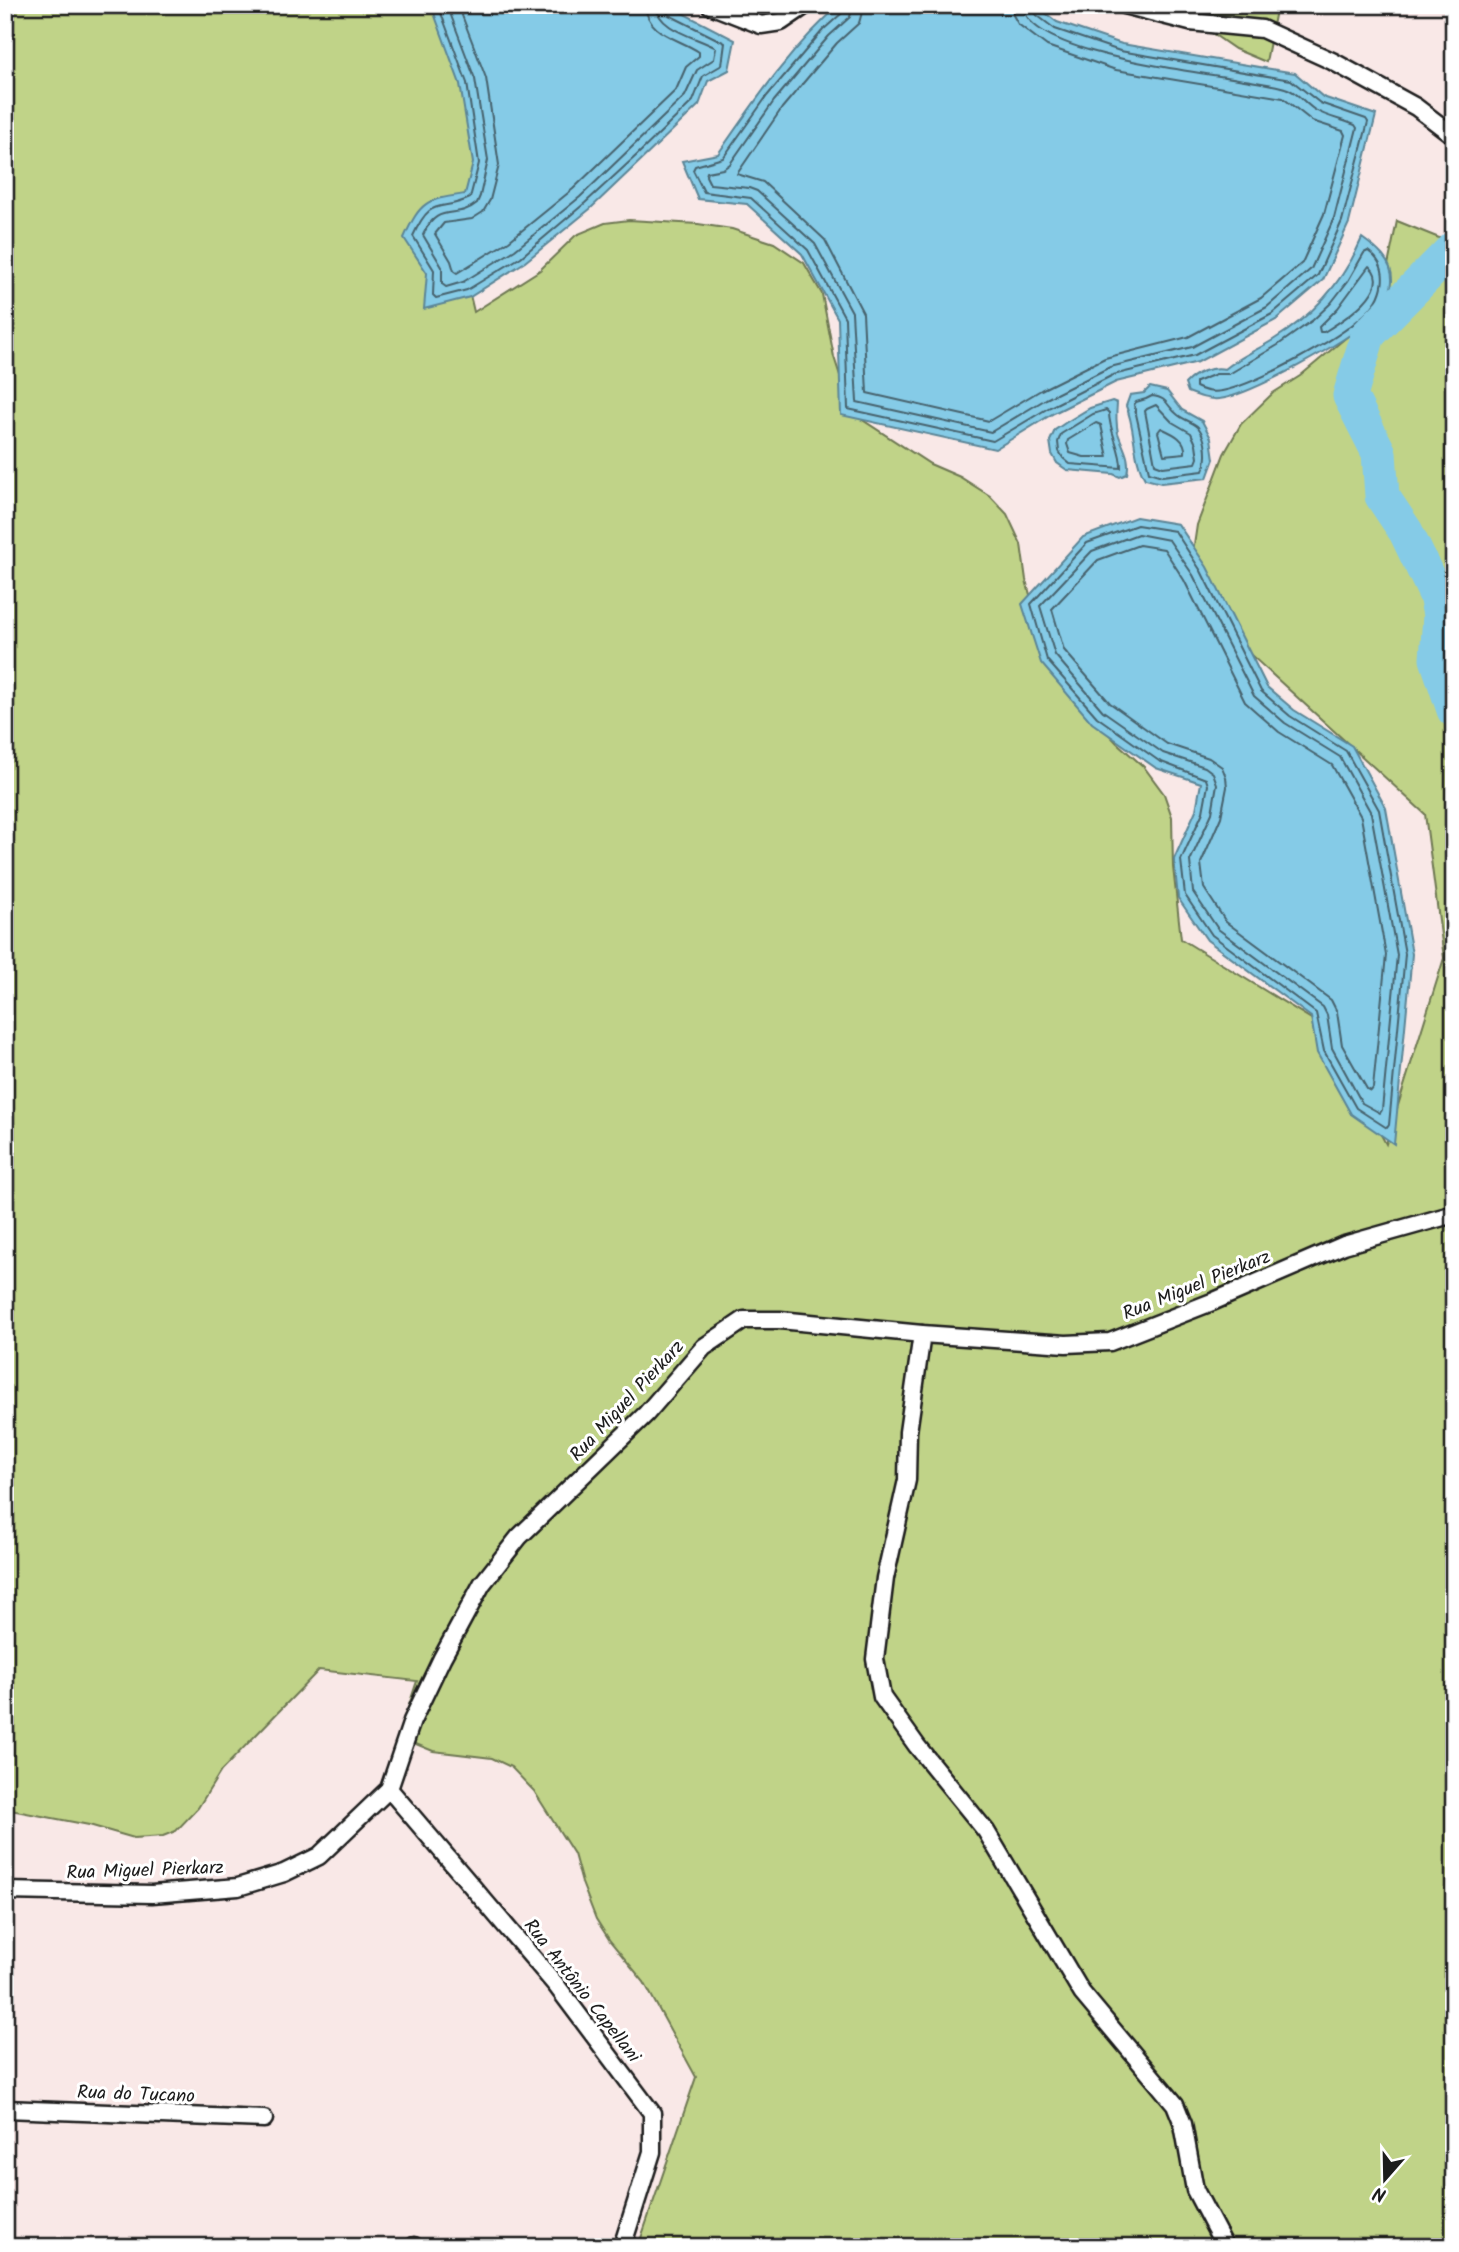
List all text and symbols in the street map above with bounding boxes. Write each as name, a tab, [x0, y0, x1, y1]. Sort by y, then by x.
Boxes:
street label: Rua Miguel Pierkarz	[1118, 1242, 1275, 1329]
street label: Rua Miguel Pierkarz	[563, 1334, 692, 1469]
street label: Rua Miguel Pierkarz	[66, 1853, 224, 1889]
street label: Rua Antônio Capellani	[515, 1913, 648, 2071]
street label: Rua do Tucano	[76, 2078, 195, 2112]
north arrow	[1350, 2144, 1420, 2214]
text: N	[1369, 2177, 1391, 2209]

